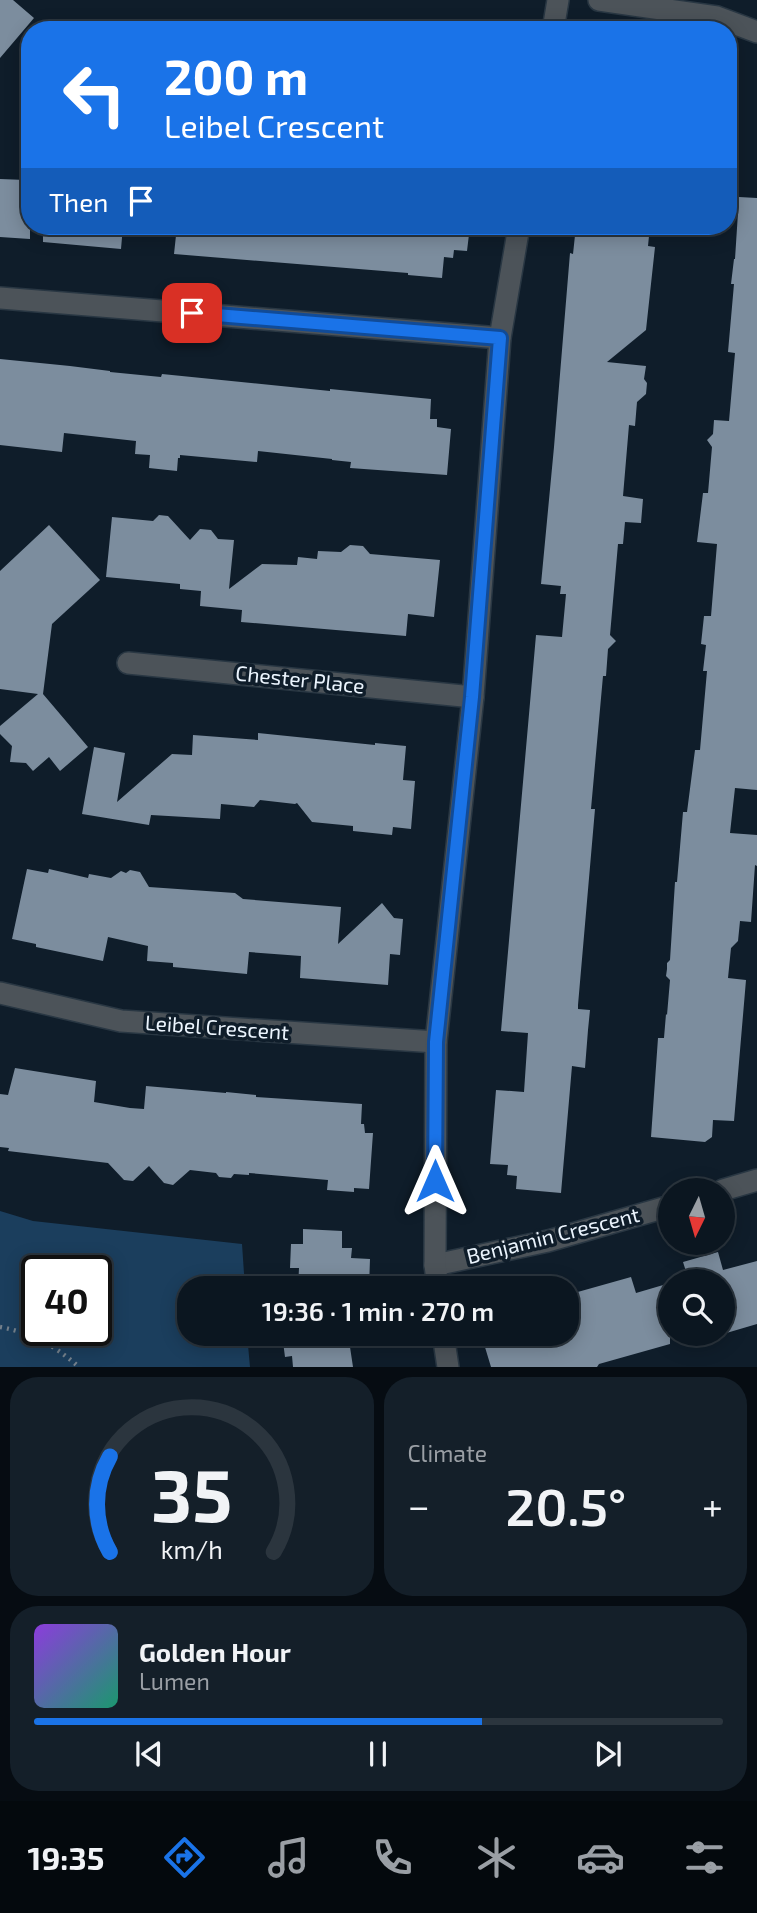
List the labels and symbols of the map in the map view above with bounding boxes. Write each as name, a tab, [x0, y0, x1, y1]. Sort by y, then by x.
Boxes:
pin	[162, 283, 222, 343]
street label: Chester Place	[234, 659, 366, 698]
street label: Leibel Crescent	[144, 1009, 290, 1044]
position arrow	[398, 1144, 472, 1218]
north arrow	[658, 1178, 735, 1255]
street label: Benjamin Crescent	[464, 1201, 642, 1269]
speed limit sign: 40	[21, 1255, 112, 1346]

